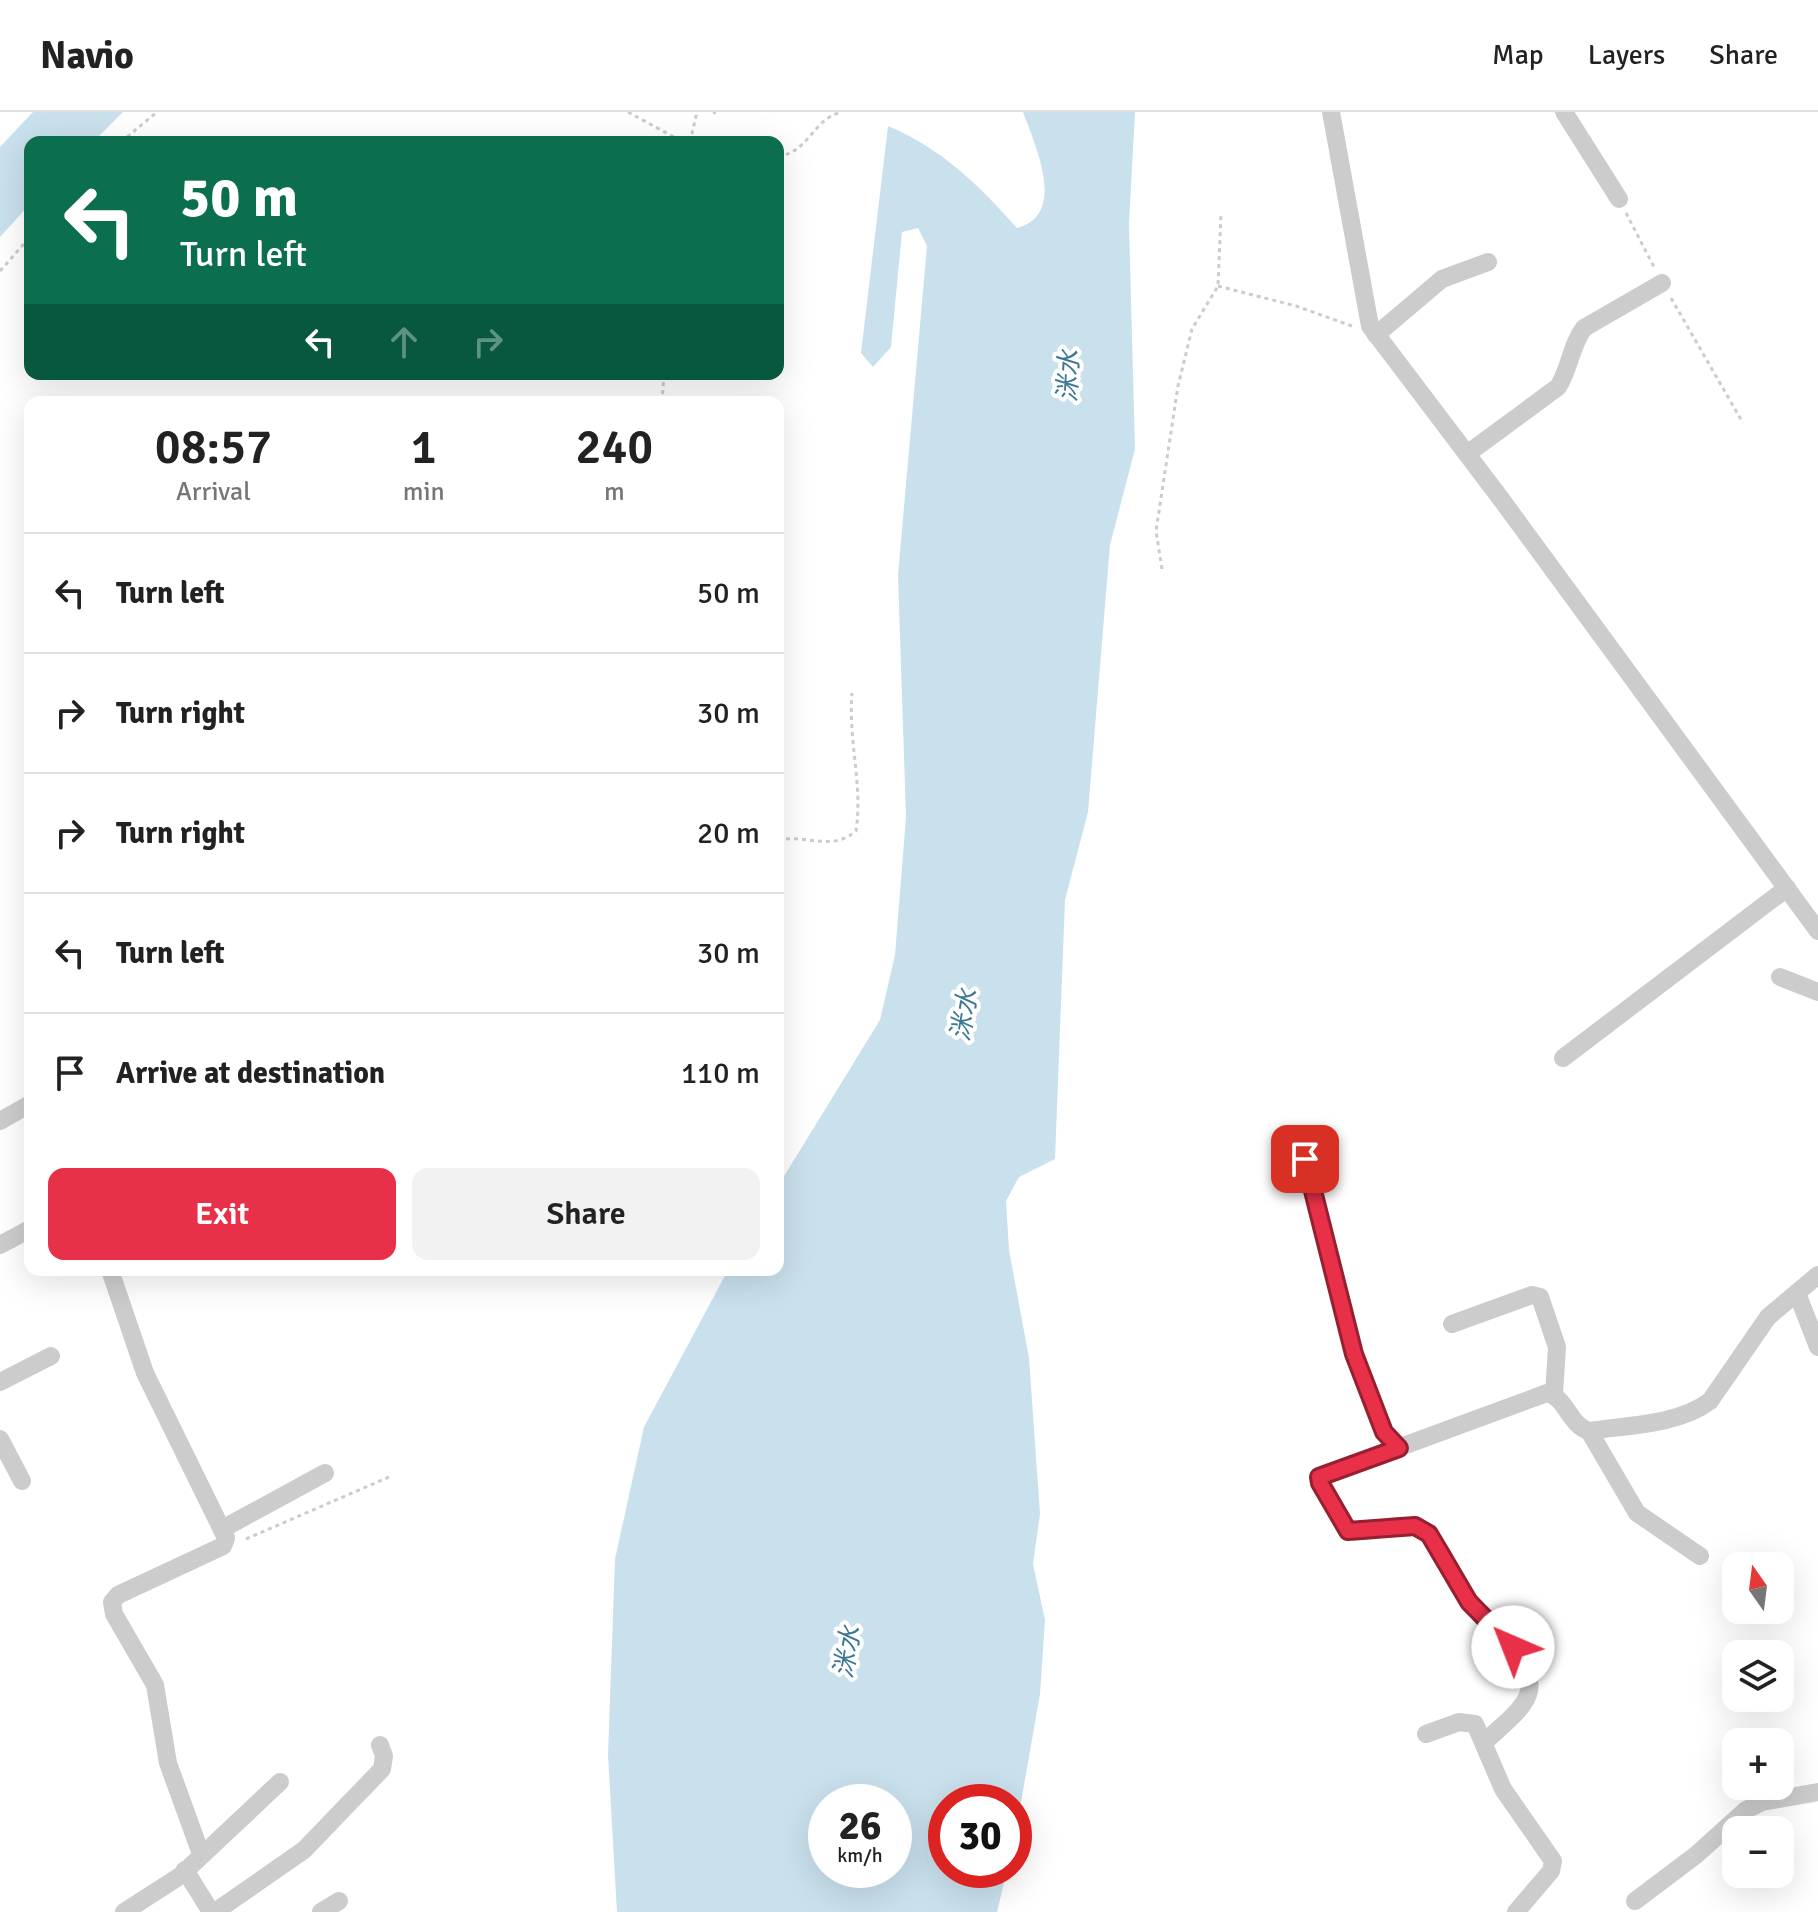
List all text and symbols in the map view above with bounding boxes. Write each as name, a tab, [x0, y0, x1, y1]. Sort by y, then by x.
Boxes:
text: Navio	[40, 32, 134, 79]
text: Map	[1492, 38, 1544, 72]
text: Layers	[1588, 38, 1665, 72]
text: Share	[1709, 38, 1778, 72]
text: 50 m	[180, 163, 298, 232]
icon: left	[48, 168, 152, 272]
text: Turn left	[180, 232, 307, 277]
icon: left	[298, 320, 342, 364]
icon: ahead	[382, 320, 426, 364]
icon: right	[466, 320, 510, 364]
water label: 洣水	[1052, 348, 1086, 403]
text: 08:57	[155, 418, 272, 477]
text: 1	[411, 418, 437, 477]
text: 240	[575, 418, 653, 477]
text: Arrival	[176, 476, 251, 508]
text: min	[403, 476, 445, 508]
text: m	[604, 476, 625, 508]
icon: left	[48, 571, 92, 615]
text: Turn left	[116, 575, 225, 612]
text: 50 m	[697, 575, 760, 612]
icon: right	[48, 691, 92, 735]
text: Turn right	[116, 695, 245, 732]
text: 30 m	[697, 695, 760, 732]
icon: right	[48, 811, 92, 855]
text: Turn right	[116, 815, 245, 852]
text: 20 m	[697, 815, 760, 852]
icon: left	[48, 931, 92, 975]
text: Turn left	[116, 935, 225, 972]
text: 30 m	[697, 935, 760, 972]
water label: 洣水	[945, 986, 985, 1044]
icon: arrive	[48, 1051, 92, 1095]
text: Arrive at destination	[116, 1055, 385, 1092]
text: 110 m	[681, 1055, 760, 1092]
pin	[1271, 1125, 1339, 1193]
icon: arrive	[1283, 1137, 1327, 1181]
button: Exit	[48, 1168, 396, 1260]
button: Share	[412, 1168, 760, 1260]
north arrow	[1722, 1552, 1794, 1624]
map controls	[1722, 1552, 1794, 1888]
position arrow	[1471, 1605, 1555, 1689]
water label: 洣水	[828, 1623, 868, 1681]
button: layers	[1722, 1640, 1794, 1712]
button: +	[1722, 1728, 1794, 1800]
speed limit sign: 30	[928, 1784, 1032, 1888]
text: 26	[838, 1801, 882, 1851]
button: −	[1722, 1816, 1794, 1888]
text: km/h	[837, 1843, 883, 1868]

